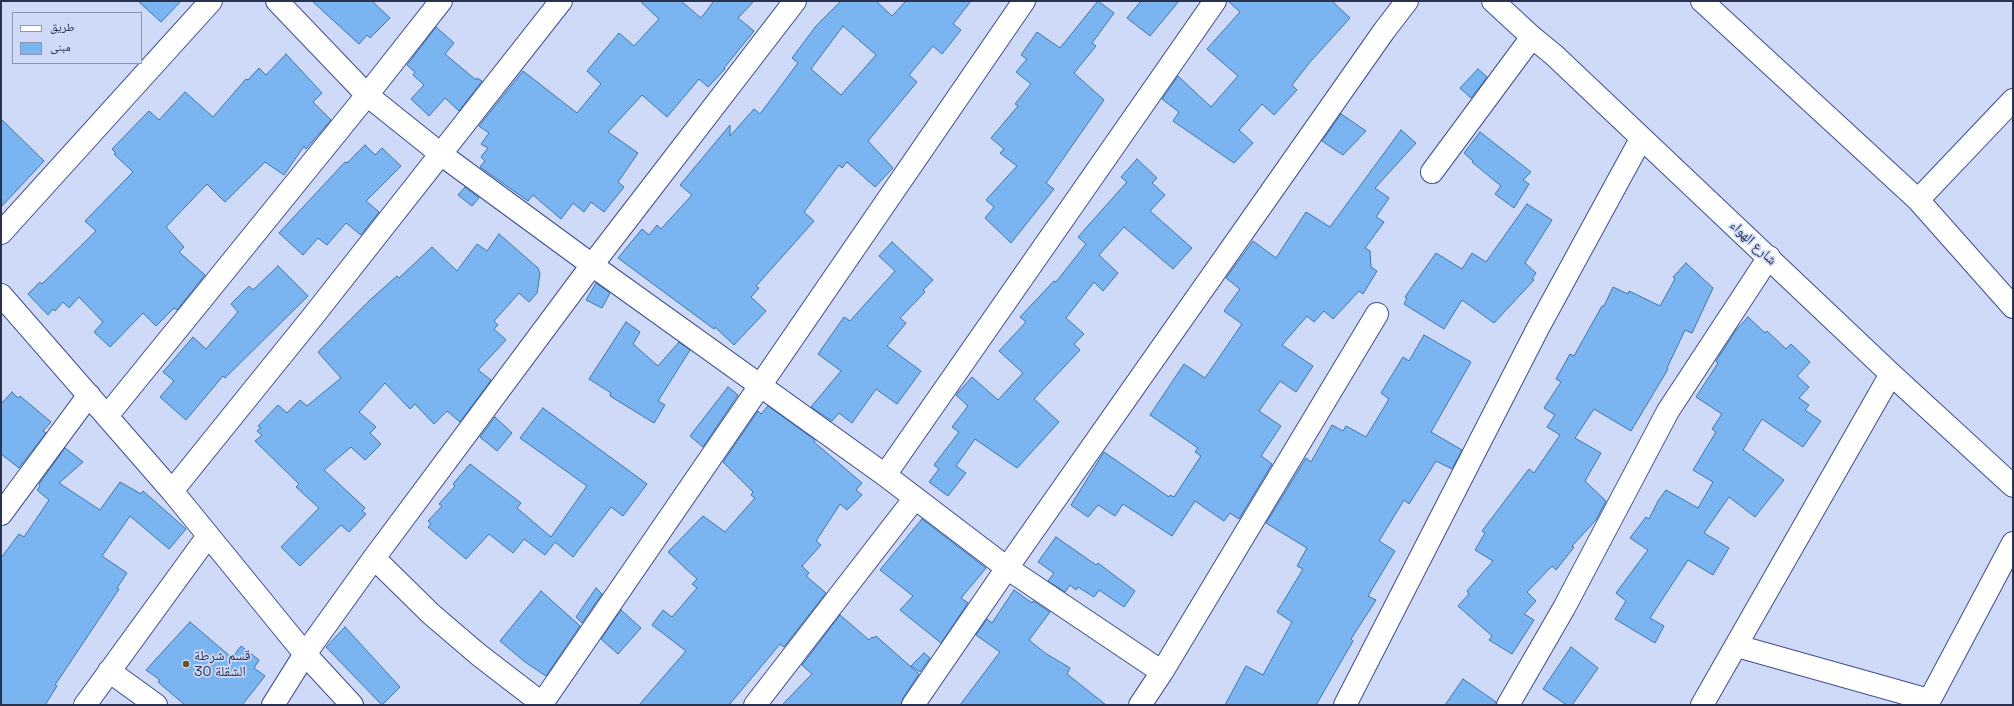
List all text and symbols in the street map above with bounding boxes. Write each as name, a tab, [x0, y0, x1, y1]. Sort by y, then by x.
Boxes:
legend	[12, 12, 142, 64]
text: طريق	[50, 19, 75, 35]
text: مبنى	[50, 39, 71, 55]
street label: شارع الهواء	[1726, 217, 1780, 269]
place label: قسم شرطة الشقلة 30	[194, 648, 251, 680]
marker: قسم شرطة الشقلة 30	[181, 659, 191, 669]

